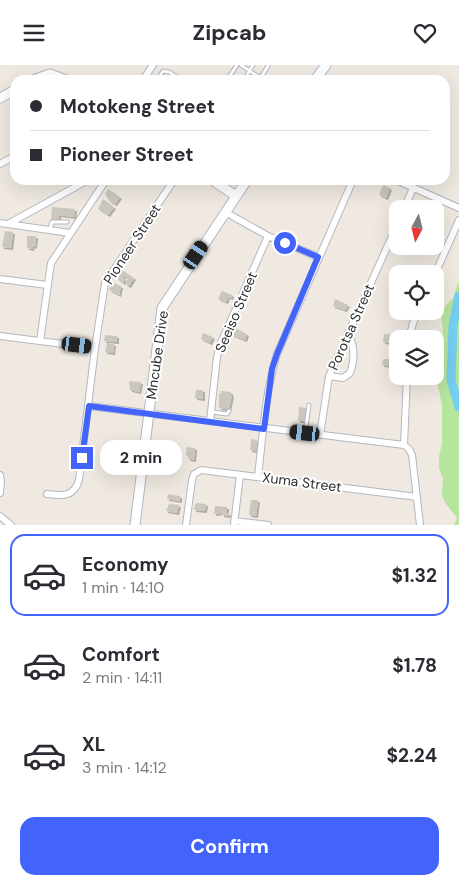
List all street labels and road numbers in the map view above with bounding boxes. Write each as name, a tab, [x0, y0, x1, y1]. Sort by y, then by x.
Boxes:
street label: Pioneer Street	[99, 200, 165, 288]
street label: Seeiso Street	[211, 269, 261, 355]
street label: Porotsa Street	[324, 281, 378, 373]
street label: Mncube Drive	[142, 309, 172, 401]
street label: Xuma Street	[261, 468, 343, 496]

